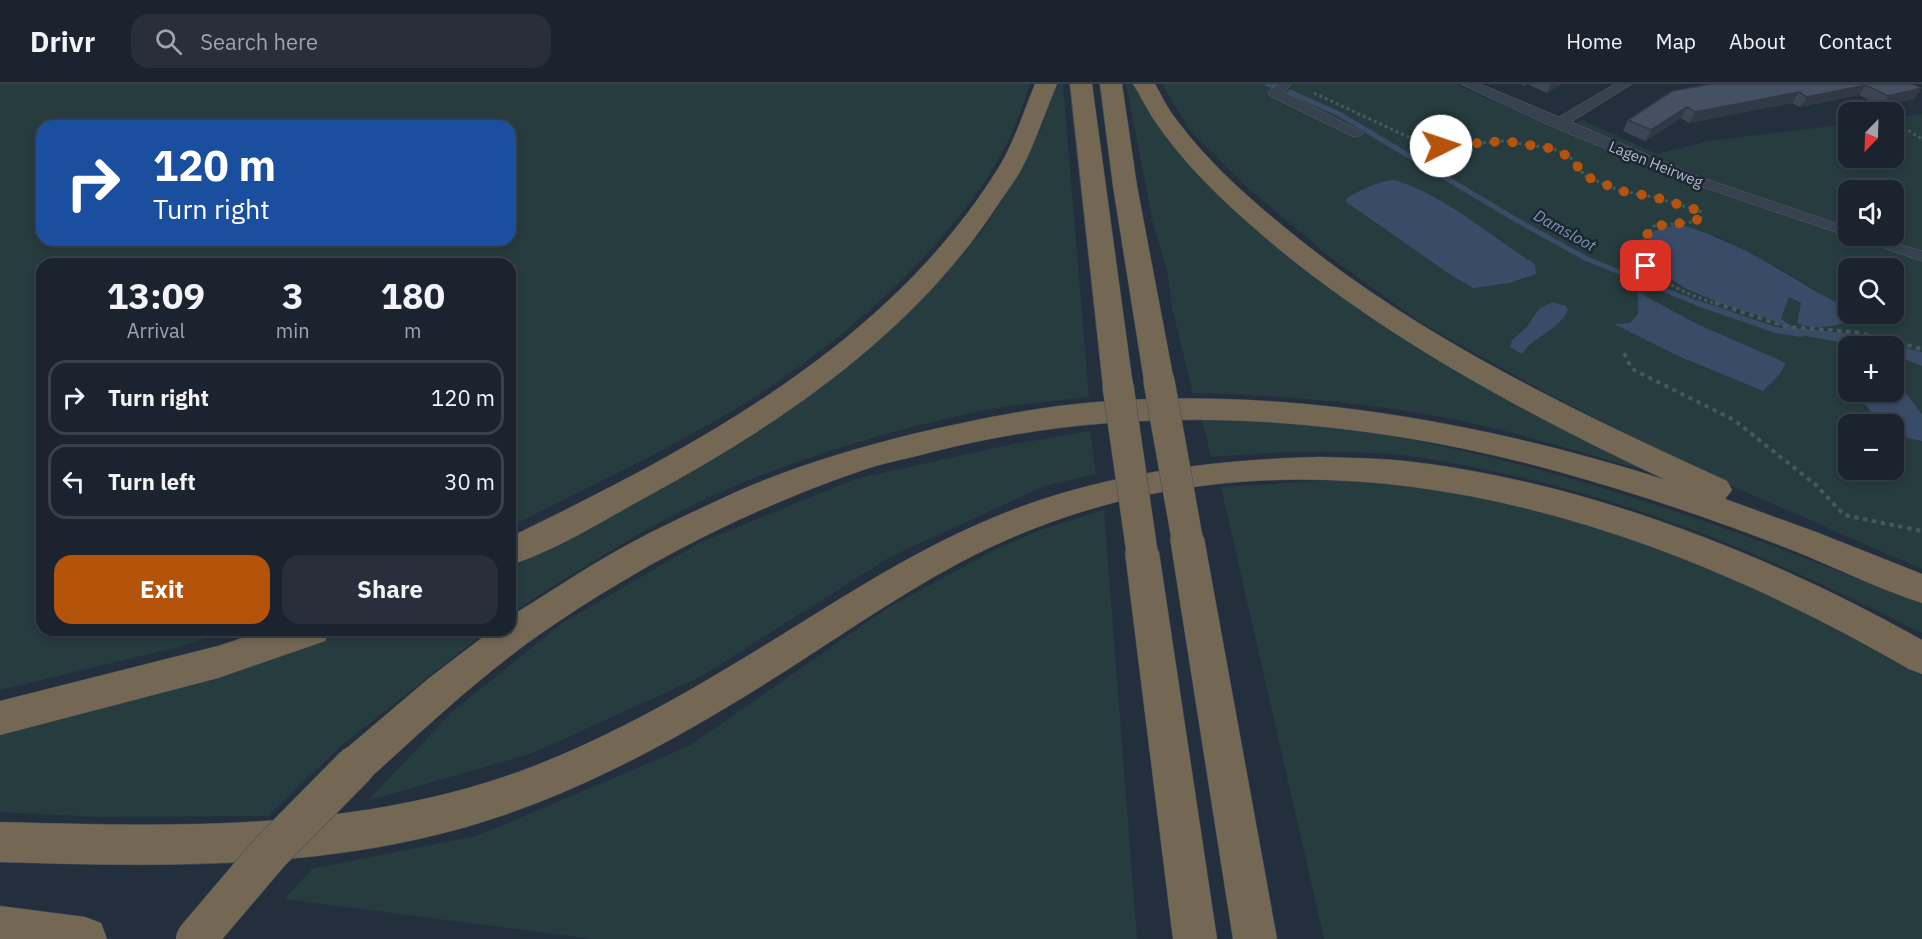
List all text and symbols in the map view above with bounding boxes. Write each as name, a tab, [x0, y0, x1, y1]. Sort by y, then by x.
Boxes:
search box	[131, 14, 551, 68]
text: Drivr	[30, 23, 95, 60]
icon: search	[152, 25, 185, 58]
text: Search here	[200, 27, 318, 56]
text: Home	[1566, 27, 1623, 55]
text: Map	[1656, 27, 1696, 55]
text: About	[1729, 27, 1786, 55]
text: Contact	[1819, 27, 1892, 55]
north arrow	[1838, 102, 1904, 168]
map controls	[1838, 102, 1904, 480]
position arrow	[1409, 114, 1473, 178]
street label: Lagen Heirweg	[1606, 137, 1706, 191]
text: 120 m	[153, 138, 276, 193]
icon: right	[54, 144, 132, 222]
button: sound	[1838, 180, 1904, 246]
text: Turn right	[153, 191, 270, 226]
water label: Damsloot	[1531, 205, 1600, 256]
pin	[1620, 240, 1671, 291]
icon: arrive	[1629, 249, 1662, 282]
button: search	[1838, 258, 1904, 324]
text: 13:09	[107, 272, 205, 319]
text: 3	[282, 272, 304, 319]
text: 180	[380, 272, 445, 319]
text: Arrival	[127, 317, 185, 344]
text: min	[276, 317, 310, 344]
text: m	[404, 317, 422, 344]
button: +	[1838, 336, 1904, 402]
icon: right	[57, 381, 90, 414]
text: Turn right	[108, 383, 209, 412]
text: 120 m	[431, 383, 495, 412]
button: −	[1838, 414, 1904, 480]
icon: left	[57, 465, 90, 498]
text: Turn left	[108, 467, 196, 496]
text: 30 m	[444, 467, 495, 496]
button: Exit	[54, 555, 270, 624]
button: Share	[282, 555, 498, 624]

